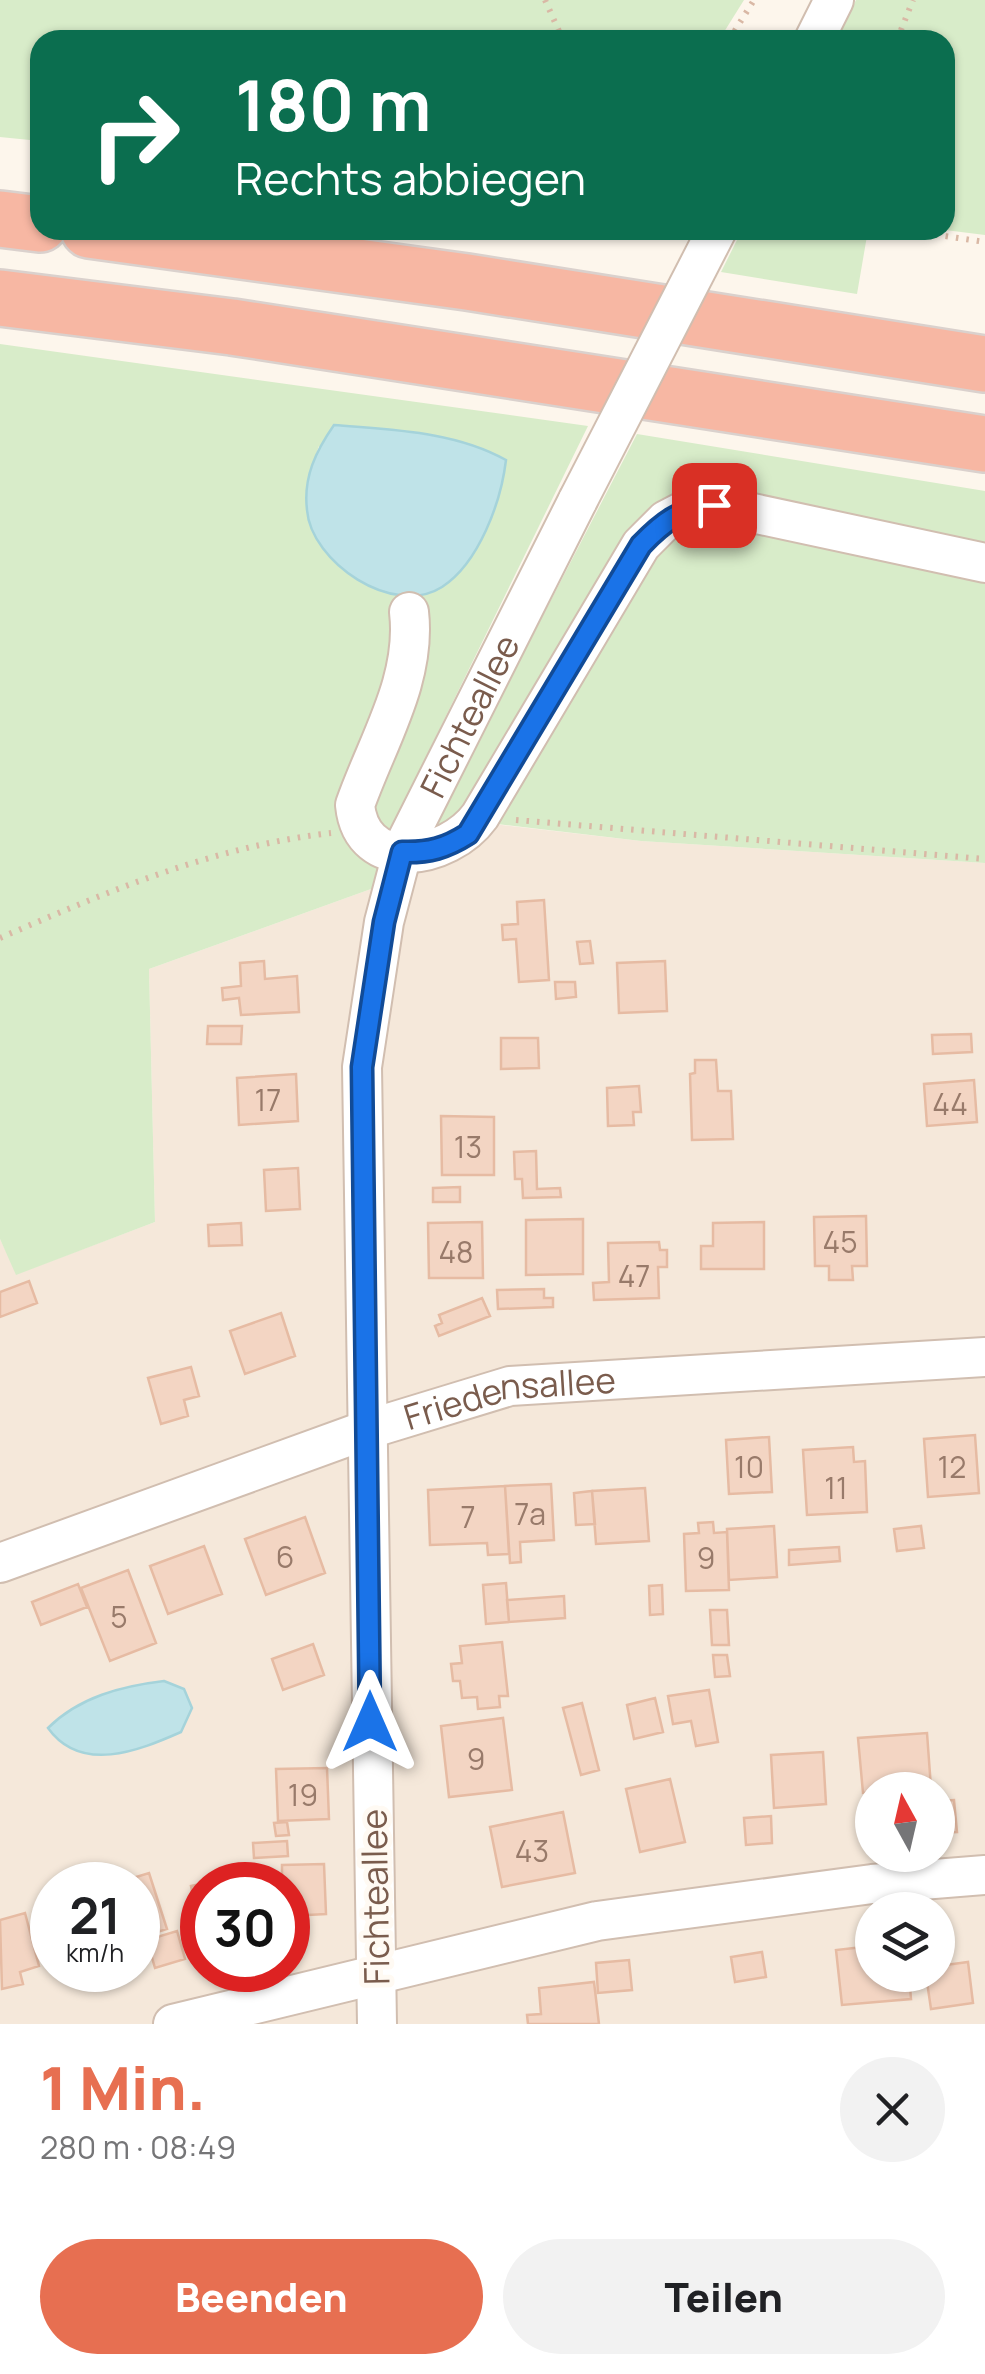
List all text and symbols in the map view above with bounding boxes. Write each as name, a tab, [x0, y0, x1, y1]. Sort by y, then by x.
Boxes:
text: 180 m	[235, 56, 432, 152]
icon: right	[70, 70, 200, 200]
text: Rechts abbiegen	[235, 147, 586, 209]
pin	[672, 463, 757, 548]
icon: arrive	[687, 478, 742, 533]
street label: Fichteallee	[408, 626, 530, 805]
house number: 17	[255, 1079, 281, 1120]
house number: 44	[932, 1083, 968, 1124]
house number: 13	[454, 1126, 482, 1167]
house number: 45	[822, 1221, 858, 1262]
house number: 48	[438, 1231, 474, 1272]
house number: 47	[618, 1255, 650, 1296]
street label: Friedensallee	[398, 1356, 617, 1441]
house number: 10	[734, 1446, 764, 1487]
house number: 12	[938, 1446, 966, 1487]
house number: 11	[824, 1467, 848, 1508]
house number: 7a	[514, 1493, 546, 1534]
house number: 7	[460, 1496, 476, 1537]
house number: 6	[276, 1536, 294, 1577]
house number: 9	[697, 1537, 715, 1578]
house number: 5	[110, 1596, 128, 1637]
position arrow	[318, 1670, 422, 1774]
house number: 9	[467, 1738, 485, 1779]
north arrow	[855, 1772, 955, 1872]
map controls	[855, 1772, 955, 1992]
house number: 19	[288, 1774, 318, 1815]
street label: Fichteallee	[349, 1809, 401, 1985]
house number: 43	[515, 1830, 549, 1871]
speed limit sign: 30	[180, 1862, 310, 1992]
text: 21	[69, 1881, 121, 1949]
button: layers	[855, 1892, 955, 1992]
text: km/h	[66, 1935, 124, 1970]
text: 1 Min.	[40, 2046, 206, 2128]
button: close	[840, 2057, 945, 2162]
text: 280 m · 08:49	[40, 2125, 236, 2169]
button: Beenden	[40, 2239, 483, 2354]
button: Teilen	[503, 2239, 945, 2354]

